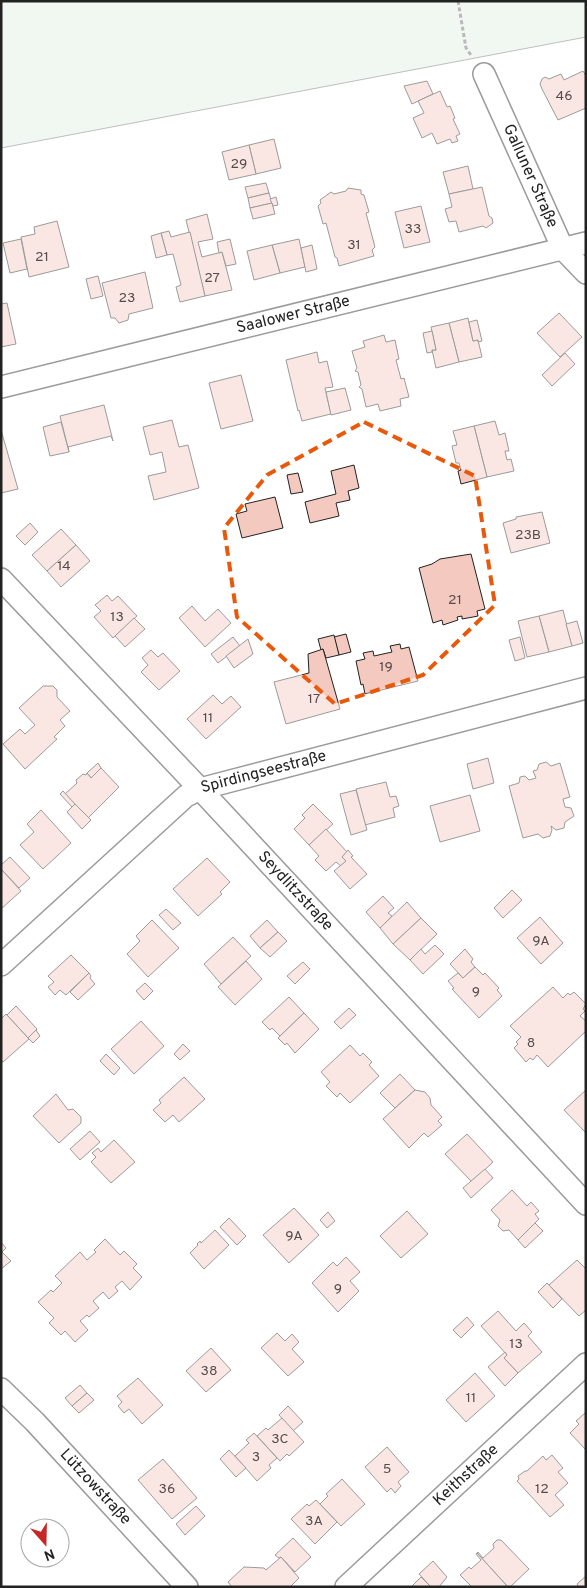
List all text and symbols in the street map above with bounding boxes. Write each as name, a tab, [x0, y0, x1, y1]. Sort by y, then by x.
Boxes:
house number: 46	[555, 88, 573, 105]
street label: Galluner Straße	[498, 121, 562, 231]
house number: 29	[231, 156, 247, 173]
house number: 33	[405, 221, 421, 238]
house number: 31	[347, 237, 361, 254]
house number: 21	[35, 249, 49, 266]
house number: 27	[204, 270, 220, 287]
house number: 23	[119, 290, 136, 307]
street label: Saalower Straße	[234, 291, 352, 339]
house number: 23B	[515, 527, 541, 544]
house number: 14	[57, 558, 71, 575]
house number: 21	[448, 592, 462, 609]
house number: 13	[110, 609, 124, 626]
house number: 19	[379, 659, 393, 676]
house number: 17	[308, 691, 320, 708]
house number: 11	[203, 710, 213, 727]
street label: Spirdingseestraße	[199, 746, 329, 798]
street label: Seydlitzstraße	[253, 847, 337, 935]
house number: 9A	[532, 933, 550, 950]
house number: 9	[472, 984, 480, 1001]
house number: 8	[527, 1035, 535, 1052]
house number: 9A	[285, 1228, 303, 1245]
house number: 9	[334, 1281, 342, 1298]
house number: 13	[509, 1336, 523, 1353]
house number: 38	[201, 1363, 217, 1380]
house number: 11	[466, 1390, 476, 1407]
house number: 3C	[271, 1431, 289, 1448]
street label: Keithstraße	[429, 1440, 503, 1511]
street label: Lützowstraße	[55, 1445, 135, 1529]
house number: 3	[252, 1449, 260, 1466]
house number: 5	[383, 1461, 391, 1478]
house number: 36	[159, 1481, 175, 1498]
house number: 12	[535, 1481, 549, 1498]
house number: 3A	[305, 1513, 323, 1530]
north arrow	[20, 1518, 70, 1568]
text: N	[41, 1544, 57, 1564]

